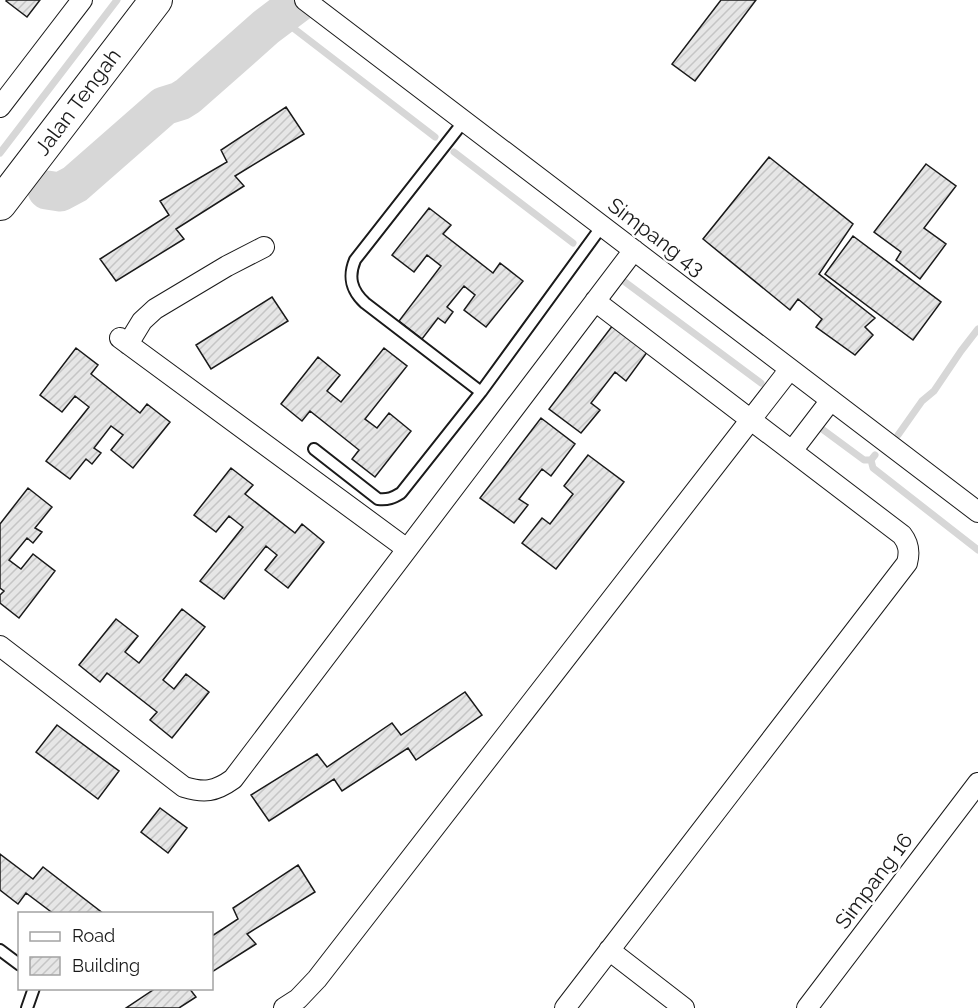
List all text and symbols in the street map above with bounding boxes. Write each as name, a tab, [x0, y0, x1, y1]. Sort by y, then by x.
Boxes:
street label: Jalan Tengah	[29, 43, 126, 160]
street label: Simpang 43	[603, 192, 709, 281]
street label: Simpang 16	[830, 828, 918, 933]
legend	[18, 912, 213, 990]
text: Road	[72, 925, 115, 946]
text: Building	[72, 955, 140, 976]

